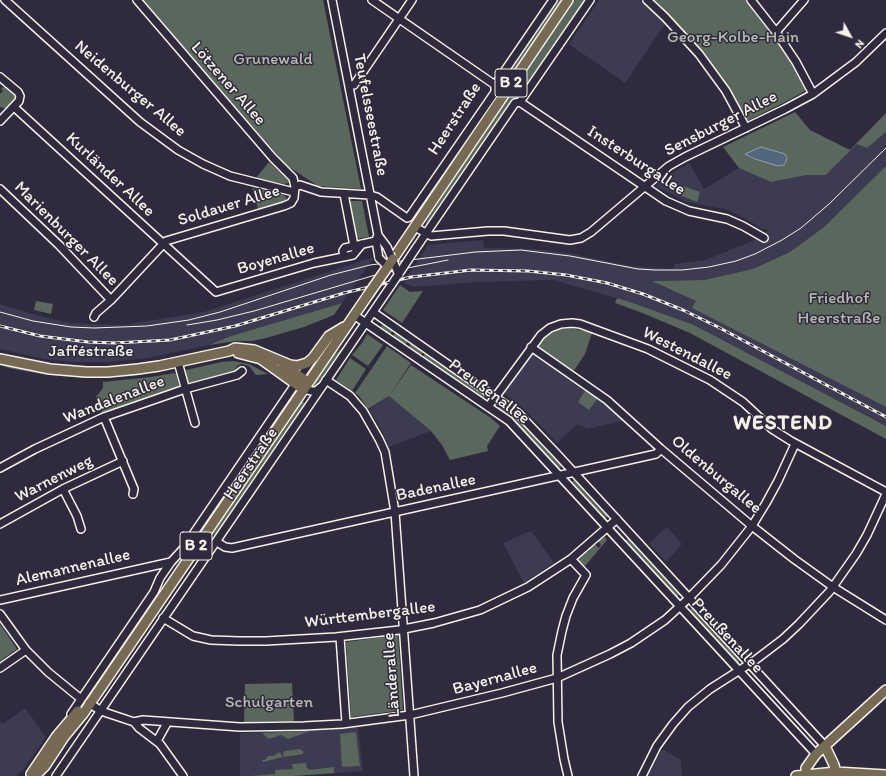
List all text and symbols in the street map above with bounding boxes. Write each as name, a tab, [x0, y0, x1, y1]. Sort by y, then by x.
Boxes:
north arrow	[830, 16, 870, 56]
park label: Georg-Kolbe-Hain	[667, 28, 799, 48]
street label: Neidenburger Allee	[70, 36, 190, 142]
text: N	[852, 37, 867, 51]
street label: Lötzener Allee	[186, 38, 270, 130]
park label: Grunewald	[233, 50, 313, 70]
street label: Teufelsseestraße	[348, 52, 392, 178]
road number: B 2	[495, 69, 527, 97]
street label: Heerstraße	[424, 79, 486, 159]
street label: Sensburger Allee	[661, 87, 781, 161]
street label: Insterburgallee	[583, 122, 689, 200]
street label: Kurländer Allee	[61, 129, 159, 221]
street label: Marienburger Allee	[9, 177, 123, 291]
street label: Soldauer Allee	[176, 181, 282, 231]
street label: Boyenallee	[235, 238, 317, 280]
park label: Friedhof Heerstraße	[798, 289, 880, 329]
street label: Westendallee	[639, 323, 735, 385]
street label: Jafféstraße	[49, 342, 133, 362]
street label: Preußenallee	[444, 355, 534, 429]
street label: Wandalenallee	[60, 371, 168, 429]
district label: WESTEND	[733, 411, 833, 437]
street label: Heerstraße	[219, 424, 283, 504]
street label: Oldenburgallee	[667, 431, 765, 519]
street label: Warnenweg	[12, 451, 96, 507]
street label: Badenallee	[394, 470, 478, 506]
road number: B 2	[180, 532, 212, 560]
street label: Alemannenallee	[14, 545, 132, 591]
street label: Preußenallee	[687, 594, 767, 678]
street label: Württembergallee	[303, 597, 437, 633]
street label: Länderallee	[379, 632, 405, 718]
street label: Bayernallee	[451, 658, 539, 700]
park label: Schulgarten	[225, 693, 313, 713]

